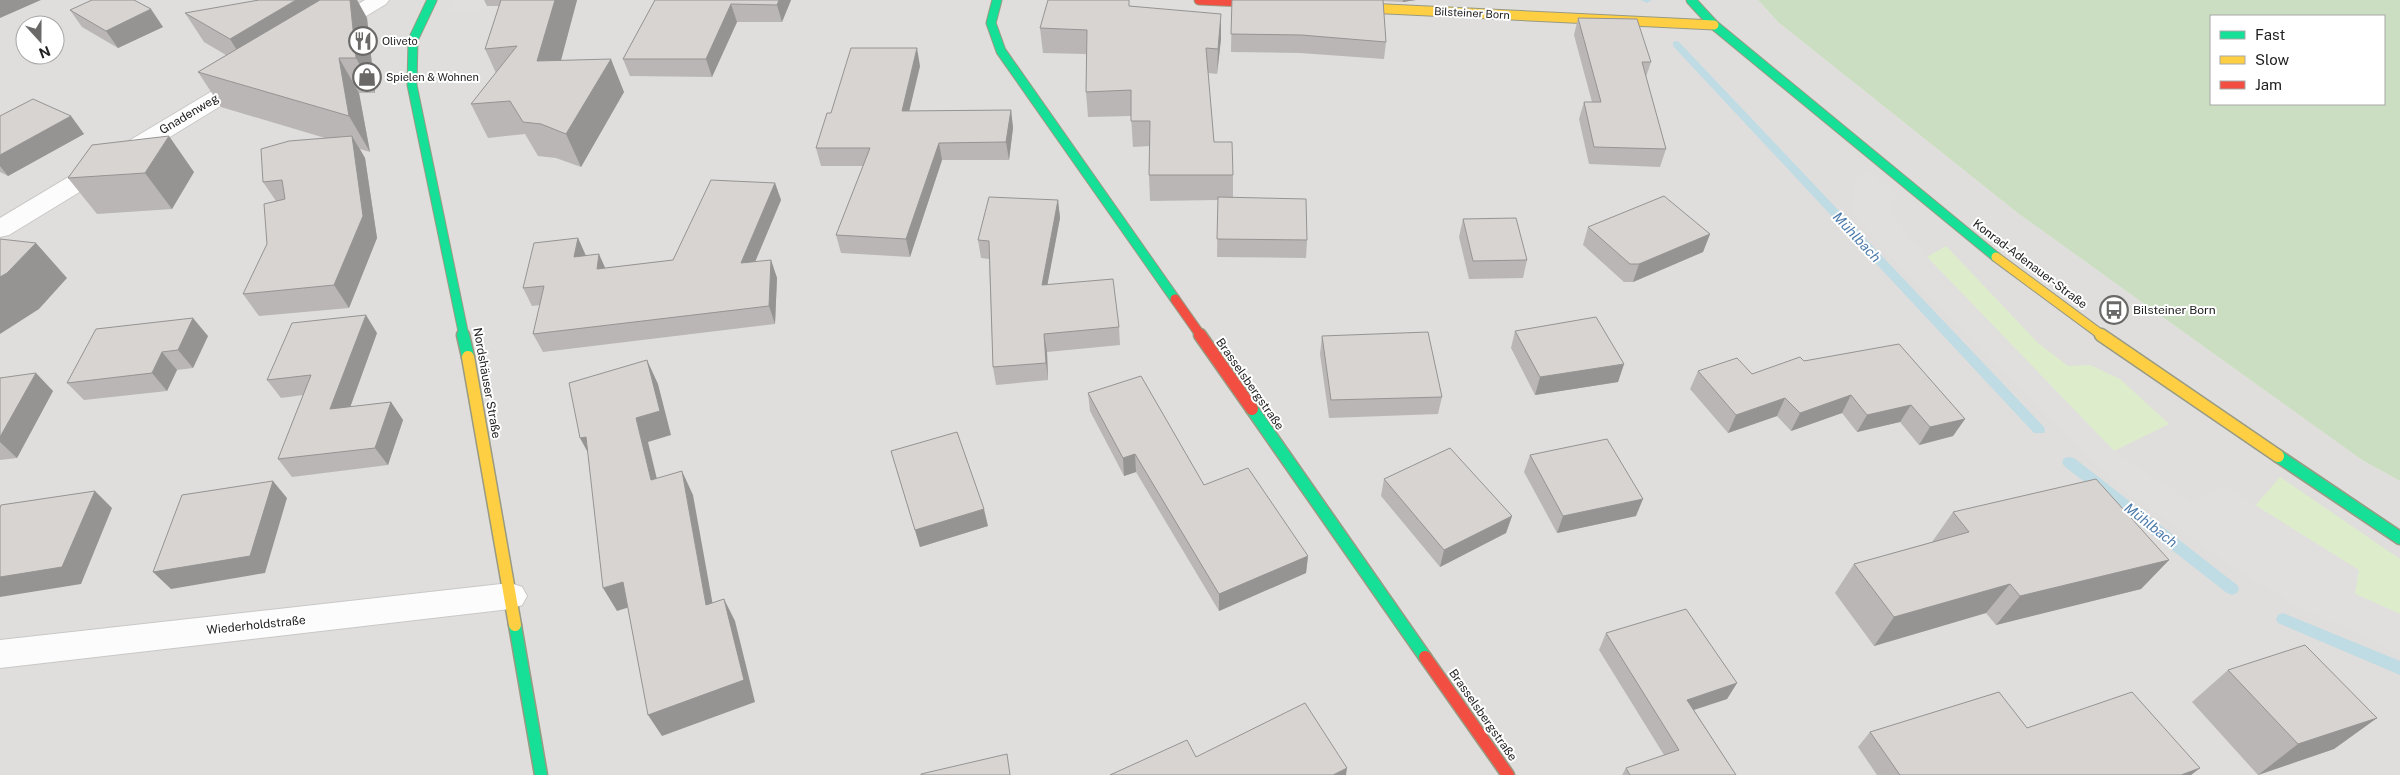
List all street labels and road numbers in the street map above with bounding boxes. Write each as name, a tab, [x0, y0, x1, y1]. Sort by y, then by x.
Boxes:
street label: Bilsteiner Born	[1434, 5, 1510, 21]
street label: Gnadenweg	[157, 91, 221, 137]
street label: Konrad-Adenauer-Straße	[1970, 216, 2090, 312]
street label: Nordshäuser Straße	[470, 327, 504, 440]
street label: Brasselsbergstraße	[1213, 335, 1287, 433]
street label: Wiederholdstraße	[206, 613, 306, 637]
street label: Brasselsbergstraße	[1446, 666, 1520, 764]

